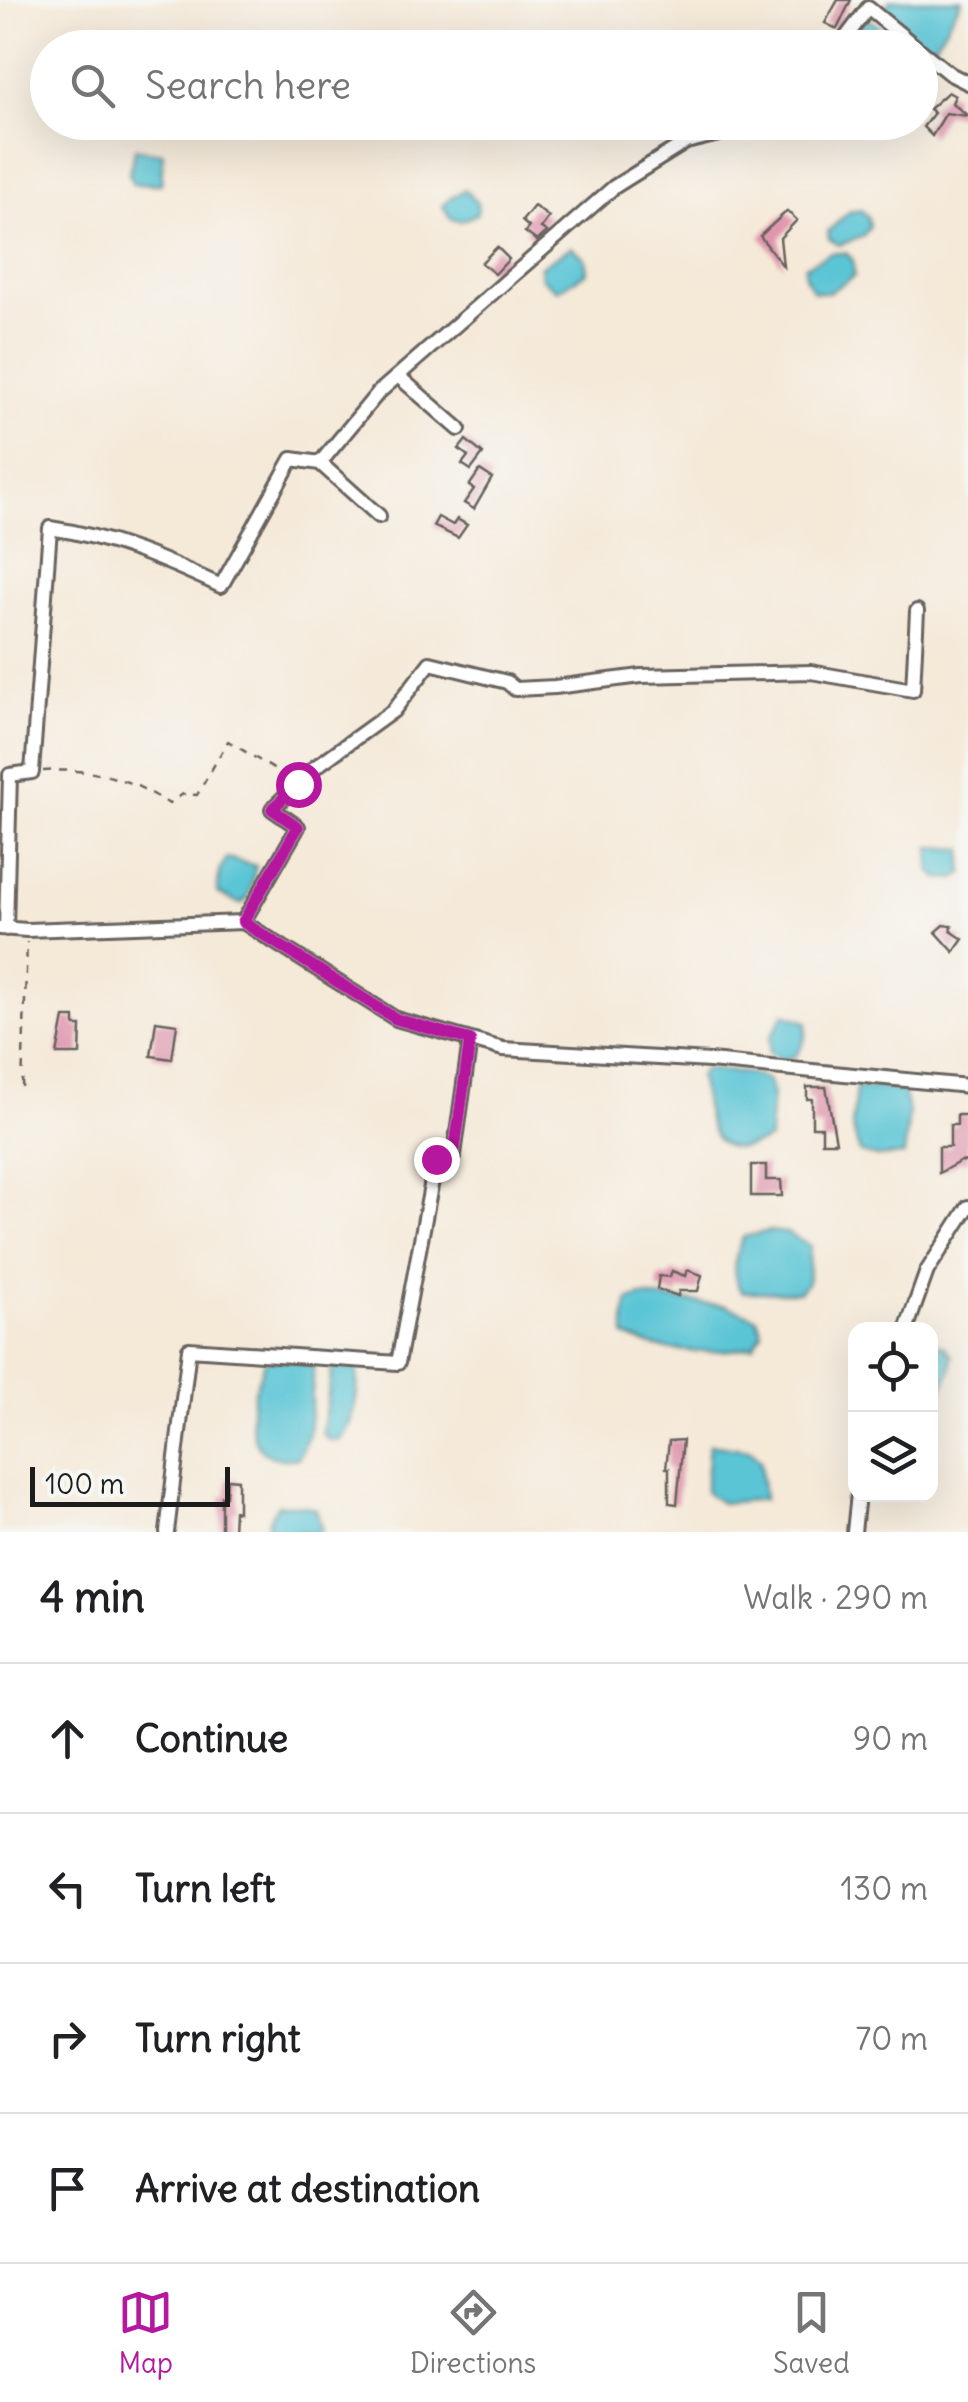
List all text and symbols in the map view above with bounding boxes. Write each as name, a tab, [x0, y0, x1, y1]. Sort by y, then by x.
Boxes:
search box	[30, 30, 938, 140]
icon: search	[65, 58, 120, 113]
text: Search here	[145, 62, 351, 109]
route start	[276, 762, 322, 808]
route end	[414, 1137, 460, 1183]
map controls	[848, 1322, 938, 1502]
button: locate	[848, 1322, 938, 1412]
button: layers	[848, 1412, 938, 1502]
scale bar	[30, 1462, 230, 1506]
text: 100 m	[45, 1466, 124, 1502]
text: 4 min	[40, 1571, 145, 1623]
text: Walk · 290 m	[743, 1577, 928, 1618]
icon: ahead	[40, 1711, 95, 1766]
text: Continue	[135, 1715, 288, 1762]
text: 90 m	[853, 1718, 928, 1759]
icon: left	[40, 1861, 95, 1916]
text: Turn left	[135, 1865, 275, 1912]
text: 130 m	[840, 1868, 928, 1909]
icon: right	[40, 2011, 95, 2066]
text: Turn right	[135, 2015, 301, 2062]
text: 70 m	[856, 2018, 928, 2059]
icon: arrive	[40, 2161, 95, 2216]
text: Arrive at destination	[135, 2165, 480, 2212]
tab: Map	[118, 2285, 173, 2381]
tab: Directions	[410, 2285, 536, 2381]
tab: Saved	[773, 2285, 850, 2381]

